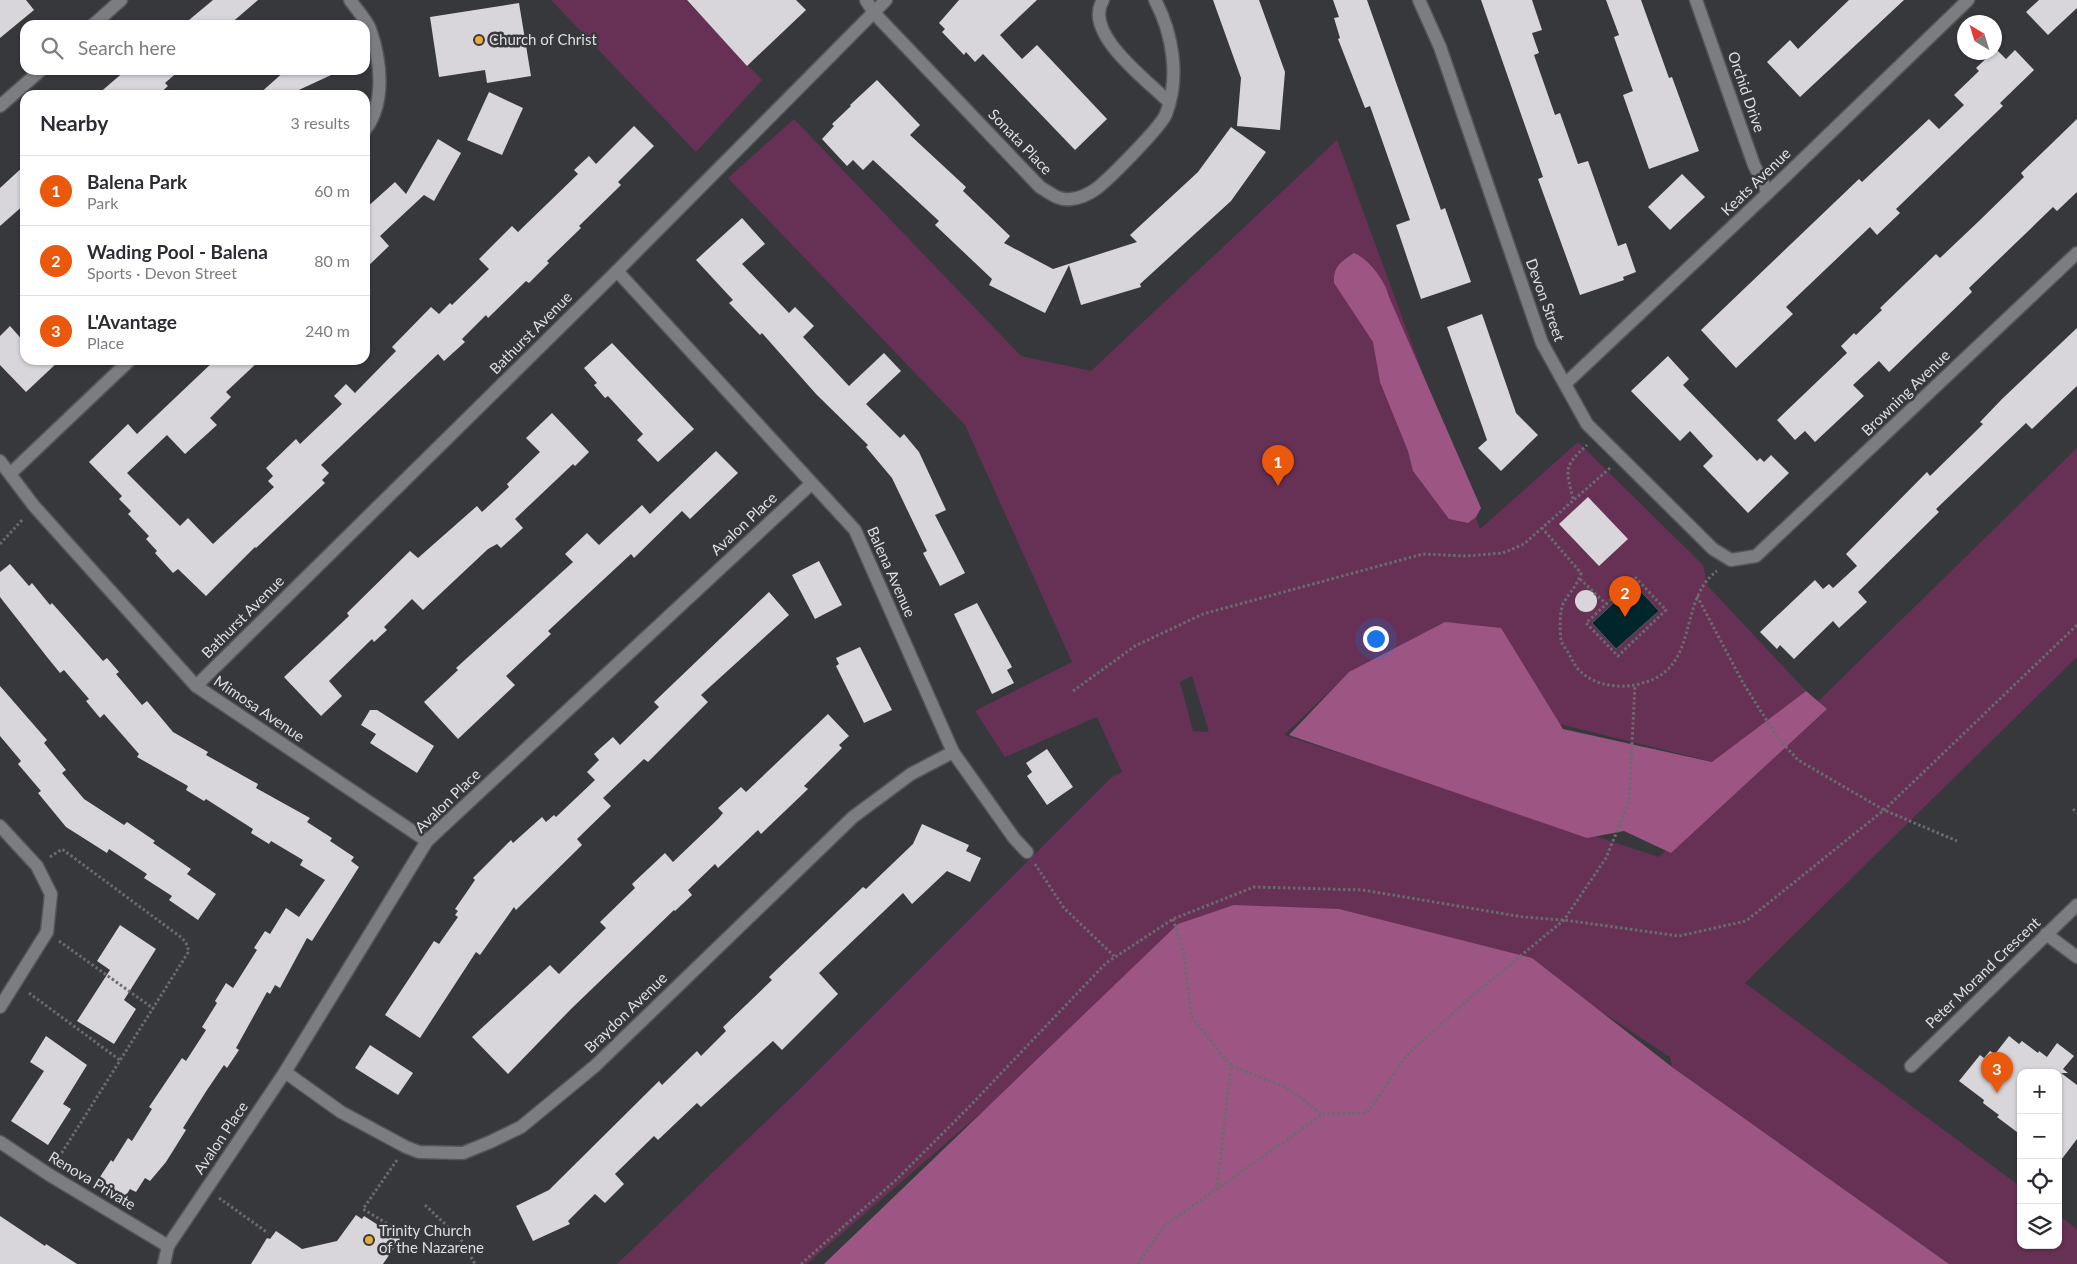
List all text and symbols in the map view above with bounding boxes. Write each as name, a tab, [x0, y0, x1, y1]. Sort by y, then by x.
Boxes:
north arrow	[1957, 15, 2002, 60]
search box	[20, 20, 370, 75]
place label: Church of Christ	[489, 30, 597, 48]
icon: search	[38, 34, 66, 62]
marker: Church of Christ	[473, 34, 485, 46]
text: Search here	[78, 36, 176, 59]
street label: Orchid Drive	[1725, 49, 1769, 134]
street label: Sonata Place	[985, 105, 1056, 178]
text: Nearby	[40, 110, 108, 135]
text: 3 results	[290, 113, 350, 132]
street label: Keats Avenue	[1717, 144, 1794, 219]
text: Balena Park	[87, 170, 187, 193]
text: 1	[51, 181, 61, 200]
text: 60 m	[314, 181, 350, 200]
text: Park	[87, 193, 118, 212]
text: Wading Pool - Balena	[87, 240, 268, 263]
text: 2	[51, 251, 61, 270]
text: 80 m	[314, 251, 350, 270]
street label: Devon Street	[1523, 256, 1569, 344]
text: Sports · Devon Street	[87, 263, 237, 282]
street label: Bathurst Avenue	[485, 287, 575, 377]
text: L'Avantage	[87, 310, 177, 333]
text: 3	[51, 321, 61, 340]
text: 240 m	[305, 321, 350, 340]
text: Place	[87, 333, 124, 352]
street label: Browning Avenue	[1857, 345, 1953, 439]
pin: 1	[1262, 445, 1294, 486]
street label: Avalon Place	[707, 488, 780, 558]
street label: Balena Avenue	[864, 523, 920, 620]
street label: Bathurst Avenue	[197, 571, 287, 661]
pin: 2	[1609, 576, 1641, 617]
your location	[1363, 626, 1389, 652]
street label: Mimosa Avenue	[211, 671, 308, 745]
street label: Avalon Place	[411, 765, 484, 836]
street label: Peter Morand Crescent	[1921, 912, 2044, 1032]
street label: Braydon Avenue	[580, 968, 670, 1056]
pin: 3	[1981, 1052, 2013, 1093]
map controls	[2017, 1069, 2062, 1249]
button: +	[2017, 1069, 2062, 1114]
street label: Avalon Place	[189, 1098, 251, 1177]
button: −	[2017, 1114, 2062, 1159]
street label: Renova Private	[46, 1147, 139, 1213]
button: locate	[2017, 1159, 2062, 1204]
button: layers	[2017, 1204, 2062, 1249]
place label: Trinity Church of the Nazarene	[379, 1221, 484, 1256]
marker: Trinity Church of the Nazarene	[363, 1234, 375, 1246]

